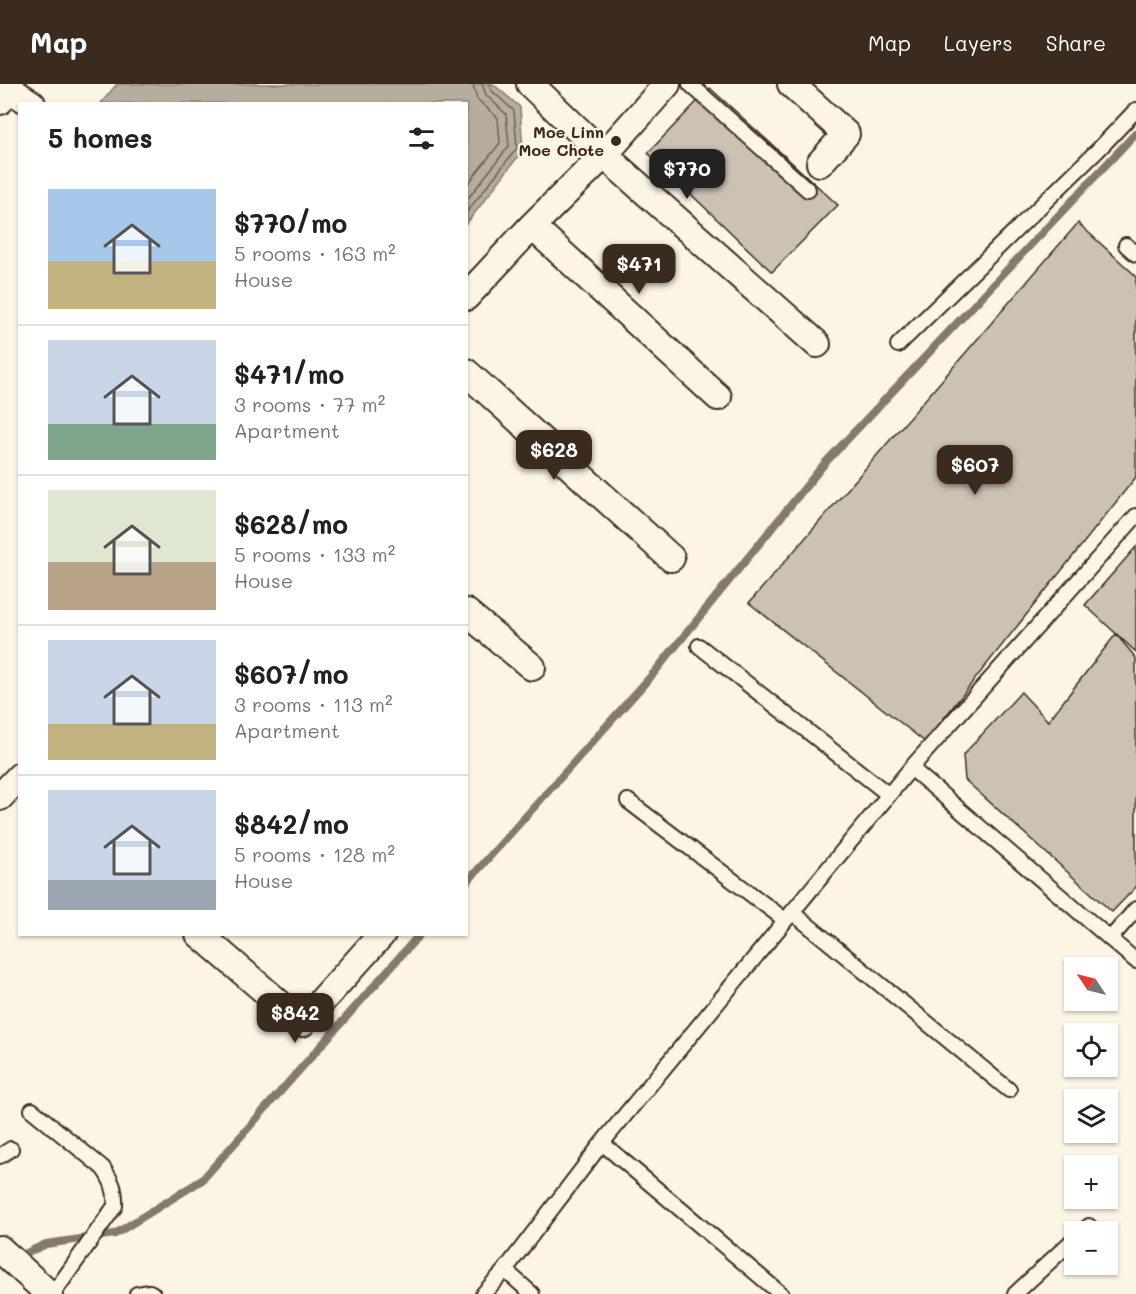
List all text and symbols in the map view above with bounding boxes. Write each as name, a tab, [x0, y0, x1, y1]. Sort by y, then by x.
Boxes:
text: Map	[30, 24, 87, 60]
text: Map	[868, 29, 911, 56]
text: Layers	[944, 29, 1013, 56]
text: Share	[1046, 29, 1106, 56]
text: 5 homes	[48, 121, 153, 155]
place label: Moe Linn Moe Chote	[519, 121, 604, 160]
icon: filters	[405, 122, 438, 155]
marker: Moe Linn Moe Chote	[609, 134, 623, 148]
pin: $770	[651, 149, 723, 200]
text: $770	[663, 155, 711, 181]
text: $770/mo	[234, 206, 347, 240]
icon: home	[96, 213, 168, 285]
text: 5 rooms · 163 m²	[234, 240, 396, 266]
pin: $471	[603, 244, 675, 295]
text: $471	[616, 250, 662, 276]
text: House	[234, 266, 293, 292]
text: $471/mo	[234, 357, 344, 391]
icon: home	[96, 364, 168, 436]
text: 3 rooms · 77 m²	[234, 391, 385, 417]
text: Apartment	[234, 417, 340, 443]
pin: $628	[518, 430, 590, 481]
text: $628	[530, 436, 578, 462]
pin: $607	[939, 445, 1011, 496]
text: $607	[951, 451, 999, 477]
text: $628/mo	[234, 507, 348, 541]
icon: home	[96, 514, 168, 586]
text: 5 rooms · 133 m²	[234, 541, 395, 567]
text: House	[234, 567, 293, 593]
text: $607/mo	[234, 657, 349, 691]
icon: home	[96, 664, 168, 736]
text: 3 rooms · 113 m²	[234, 691, 393, 717]
text: Apartment	[234, 717, 340, 743]
text: $842/mo	[234, 807, 349, 841]
icon: home	[96, 814, 168, 886]
text: 5 rooms · 128 m²	[234, 841, 395, 867]
text: House	[234, 867, 293, 893]
north arrow	[1064, 957, 1118, 1011]
map controls	[1064, 957, 1118, 1275]
pin: $842	[259, 993, 331, 1044]
text: $842	[271, 999, 319, 1025]
button: locate	[1064, 1023, 1118, 1077]
button: layers	[1064, 1089, 1118, 1143]
button: +	[1064, 1155, 1118, 1209]
button: −	[1064, 1221, 1118, 1275]

